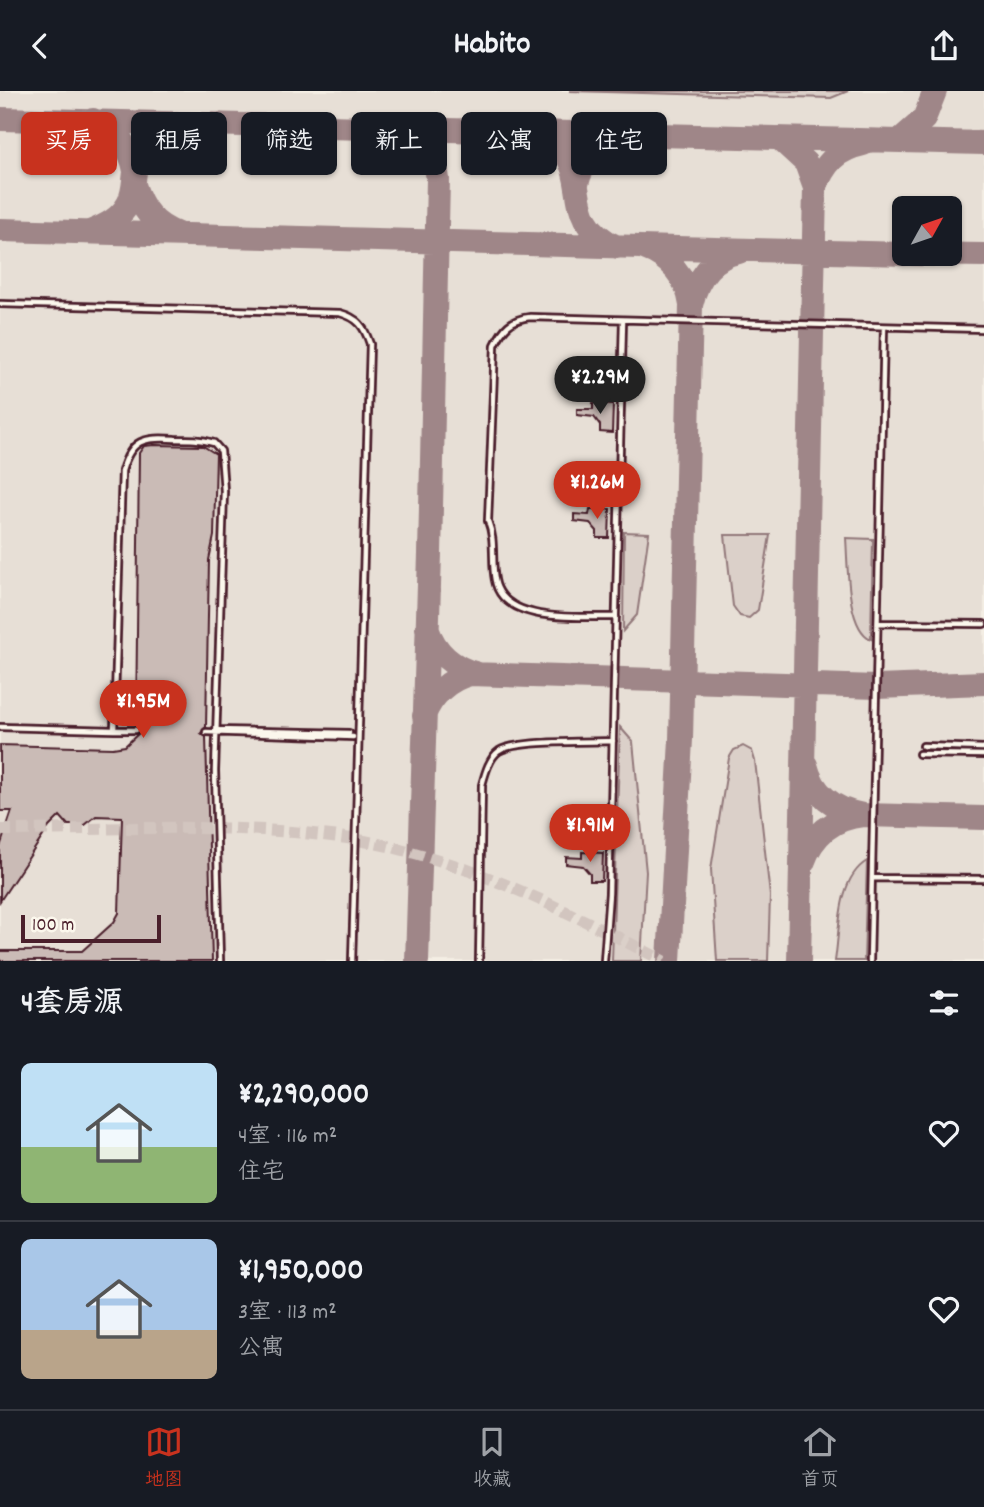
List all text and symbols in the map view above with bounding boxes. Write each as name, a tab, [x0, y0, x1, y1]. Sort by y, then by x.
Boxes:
text: Habito	[453, 23, 531, 69]
icon: back	[21, 27, 59, 65]
icon: share	[925, 27, 963, 65]
chip: 买房	[21, 112, 117, 175]
chip: 租房	[131, 112, 227, 175]
chip: 筛选	[241, 112, 337, 175]
chip: 新上	[351, 112, 447, 175]
chip: 公寓	[461, 112, 557, 175]
chip: 住宅	[571, 112, 667, 175]
north arrow	[892, 196, 962, 266]
map controls	[892, 196, 962, 266]
pin: ¥2.29M	[543, 357, 657, 416]
text: ¥2.29M	[570, 362, 630, 395]
pin: ¥1.26M	[540, 461, 654, 521]
text: ¥1.26M	[570, 467, 624, 500]
pin: ¥1.95M	[86, 681, 200, 740]
text: ¥1.95M	[116, 686, 170, 719]
pin: ¥1.91M	[533, 805, 647, 864]
text: ¥1.91M	[565, 810, 615, 843]
scale bar	[21, 912, 161, 944]
text: 100 m	[32, 913, 74, 940]
text: 4套房源	[21, 984, 123, 1027]
icon: filters	[925, 984, 963, 1022]
text: ¥2,290,000	[238, 1075, 369, 1118]
icon: home	[77, 1091, 161, 1175]
icon: heart	[925, 1114, 963, 1152]
text: 4室 · 116 m²	[238, 1121, 337, 1154]
text: 住宅	[238, 1157, 284, 1190]
text: ¥1,950,000	[238, 1251, 364, 1294]
icon: home	[77, 1267, 161, 1351]
icon: heart	[925, 1290, 963, 1328]
text: 3室 · 113 m²	[238, 1297, 337, 1330]
text: 公寓	[238, 1333, 284, 1366]
tab: 地图	[145, 1423, 183, 1495]
tab: 收藏	[473, 1423, 511, 1495]
tab: 首页	[801, 1423, 839, 1495]

